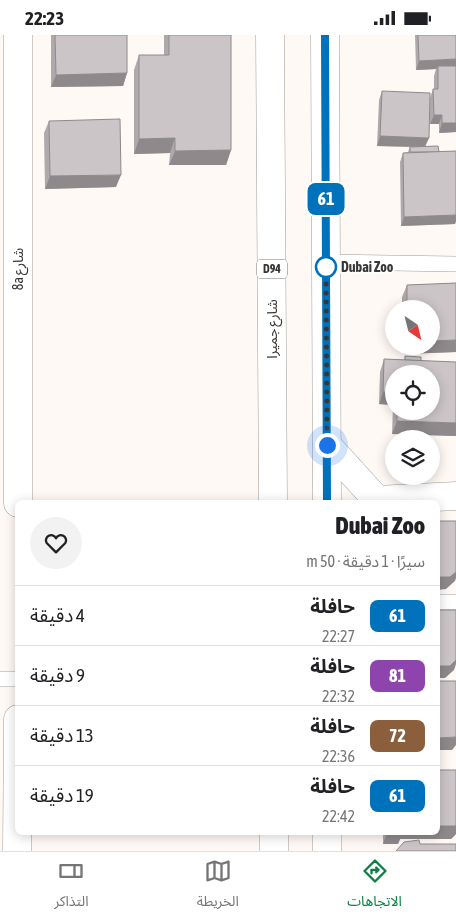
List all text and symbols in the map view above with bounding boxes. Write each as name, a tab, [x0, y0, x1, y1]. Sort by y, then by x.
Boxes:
text: 22:23	[25, 7, 64, 29]
line badge: 61	[304, 183, 348, 215]
text: 61	[318, 188, 334, 209]
street label: 8a شارع	[10, 248, 29, 290]
marker: Dubai Zoo	[315, 256, 337, 278]
road number: D94	[257, 259, 287, 278]
place label: Dubai Zoo	[341, 259, 394, 275]
street label: شارع جميرا	[264, 299, 283, 359]
north arrow	[385, 300, 440, 355]
map controls	[385, 300, 440, 485]
button: locate	[385, 365, 440, 420]
button: layers	[385, 430, 440, 485]
your location	[315, 433, 340, 458]
text: Dubai Zoo	[335, 512, 425, 539]
button: heart	[30, 517, 82, 569]
text: سيرًا · 1 دقيقة · 50 m	[306, 552, 425, 570]
text: حافلة	[310, 595, 355, 617]
text: 4 دقيقة	[30, 604, 85, 626]
text: 61	[389, 605, 406, 626]
text: 22:27	[322, 627, 355, 645]
text: حافلة	[310, 655, 355, 677]
text: 9 دقيقة	[30, 664, 85, 686]
text: 81	[389, 665, 406, 686]
text: 22:32	[322, 687, 355, 705]
text: حافلة	[310, 715, 355, 737]
text: 13 دقيقة	[30, 724, 94, 746]
text: 72	[389, 725, 406, 746]
text: 22:36	[322, 747, 355, 765]
text: حافلة	[310, 775, 355, 797]
text: 19 دقيقة	[30, 784, 94, 806]
text: 61	[389, 785, 406, 806]
text: 22:42	[322, 807, 355, 825]
tab: التذاكر	[54, 857, 88, 916]
tab: الخريطة	[197, 857, 239, 916]
tab: الاتجاهات	[347, 857, 402, 916]

